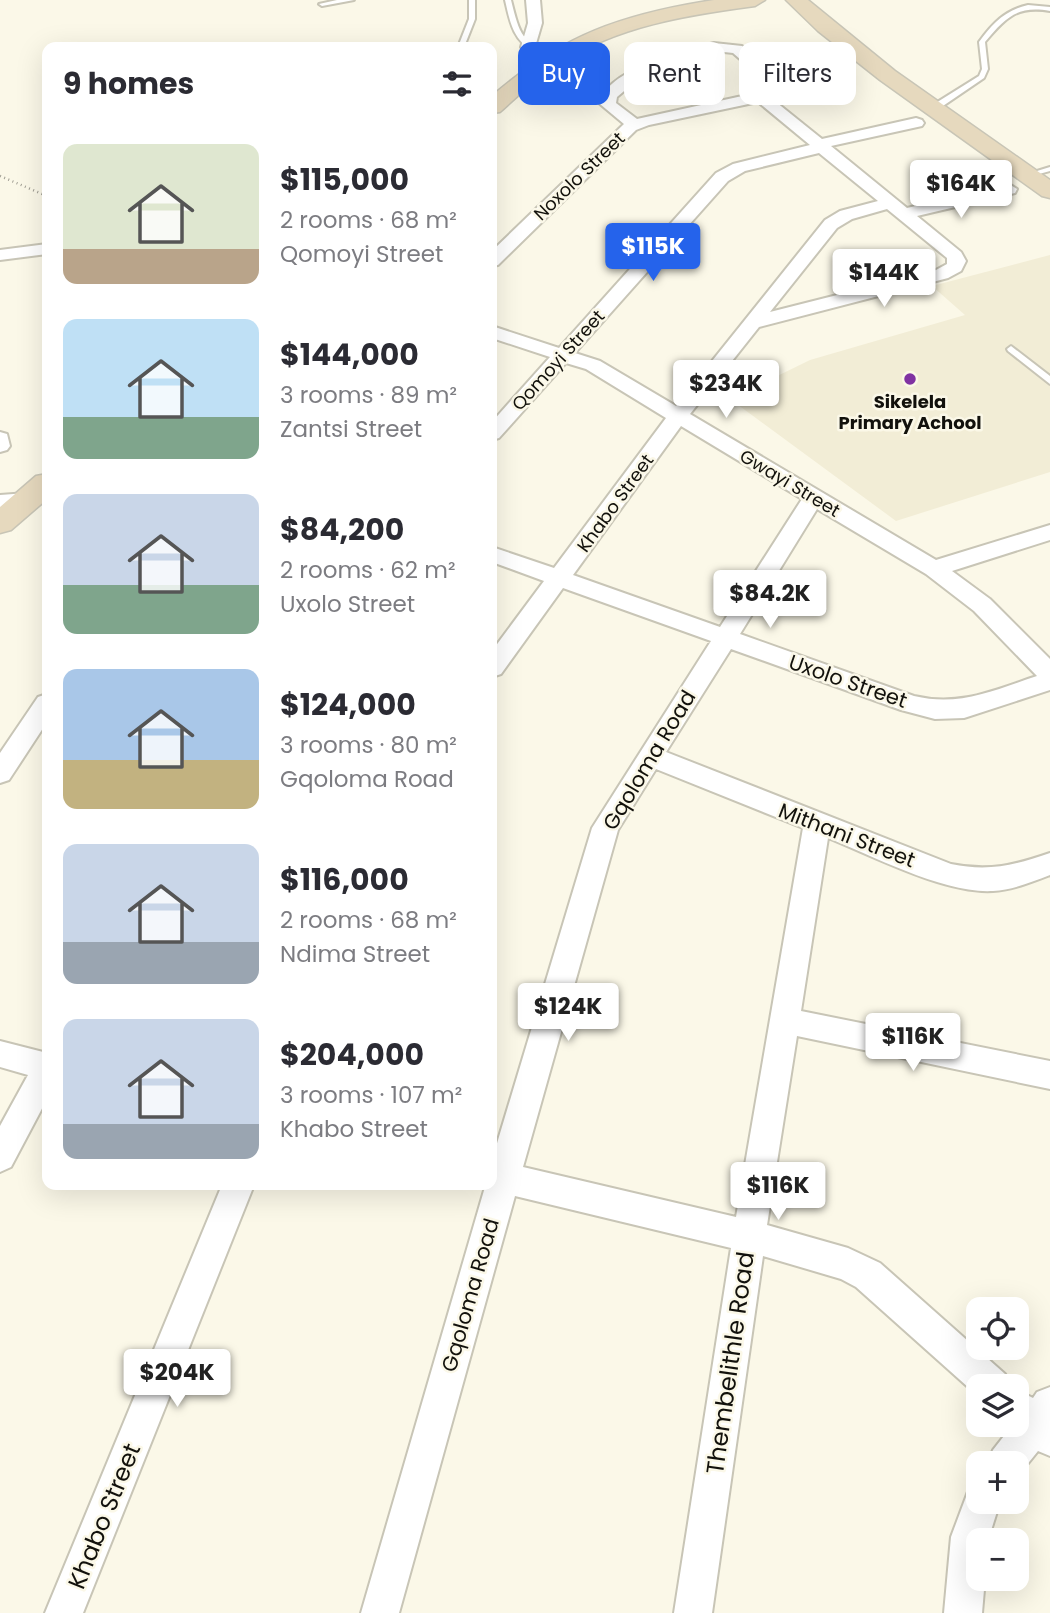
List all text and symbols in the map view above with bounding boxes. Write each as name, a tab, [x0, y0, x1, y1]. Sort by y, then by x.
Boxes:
chip: Buy	[518, 42, 610, 105]
chip: Rent	[624, 42, 725, 105]
chip: Filters	[739, 42, 856, 105]
text: 9 homes	[63, 62, 194, 105]
icon: filters	[438, 65, 476, 103]
street label: Noxolo Street	[528, 126, 630, 226]
text: $115,000	[280, 158, 409, 201]
pin: $164K	[912, 160, 1010, 220]
text: $164K	[926, 167, 996, 199]
icon: home	[119, 172, 203, 256]
text: 2 rooms · 68 m²	[280, 204, 457, 236]
pin: $115K	[604, 224, 702, 283]
text: $115K	[621, 230, 685, 262]
text: Qomoyi Street	[280, 238, 443, 270]
pin: $144K	[835, 250, 933, 309]
text: $144K	[849, 256, 919, 288]
street label: Qomoyi Street	[506, 304, 610, 416]
text: $144,000	[280, 333, 419, 376]
icon: home	[119, 347, 203, 431]
pin: $234K	[677, 360, 775, 420]
text: $234K	[689, 367, 763, 399]
marker: Sikelela Primary Achool	[902, 371, 918, 387]
text: 3 rooms · 89 m²	[280, 379, 457, 411]
place label: Sikelela Primary Achool	[839, 389, 981, 435]
text: Zantsi Street	[280, 413, 422, 445]
street label: Gwayi Street	[735, 443, 845, 523]
street label: Khabo Street	[571, 449, 659, 557]
text: $84,200	[280, 508, 404, 551]
icon: home	[119, 522, 203, 606]
text: 2 rooms · 62 m²	[280, 554, 456, 586]
pin: $84.2K	[713, 570, 827, 630]
text: $84.2K	[729, 577, 811, 609]
text: Uxolo Street	[280, 588, 415, 620]
street label: Uxolo Street	[785, 647, 911, 715]
text: $124,000	[280, 683, 416, 726]
street label: Gqoloma Road	[596, 685, 702, 835]
icon: home	[119, 697, 203, 781]
text: 3 rooms · 80 m²	[280, 729, 457, 761]
text: Gqoloma Road	[280, 763, 454, 795]
street label: Mithani Street	[774, 796, 920, 874]
text: $116,000	[280, 858, 409, 901]
icon: home	[119, 872, 203, 956]
text: 2 rooms · 68 m²	[280, 904, 457, 936]
text: Ndima Street	[280, 938, 430, 970]
pin: $124K	[519, 984, 617, 1043]
text: $124K	[534, 990, 602, 1022]
pin: $116K	[864, 1014, 962, 1073]
text: $116K	[881, 1020, 945, 1052]
text: $204,000	[280, 1033, 424, 1076]
icon: home	[119, 1047, 203, 1131]
text: 3 rooms · 107 m²	[280, 1079, 462, 1111]
text: Khabo Street	[280, 1113, 428, 1145]
pin: $116K	[729, 1162, 827, 1222]
text: $116K	[746, 1169, 810, 1201]
street label: Gqoloma Road	[434, 1215, 506, 1375]
street label: Thembelithle Road	[698, 1250, 762, 1476]
map controls	[966, 1297, 1029, 1591]
button: locate	[966, 1297, 1029, 1360]
pin: $204K	[128, 1350, 226, 1409]
text: $204K	[140, 1356, 214, 1388]
button: layers	[966, 1374, 1029, 1437]
street label: Khabo Street	[60, 1438, 148, 1594]
button: +	[966, 1451, 1029, 1514]
button: −	[966, 1528, 1029, 1591]

